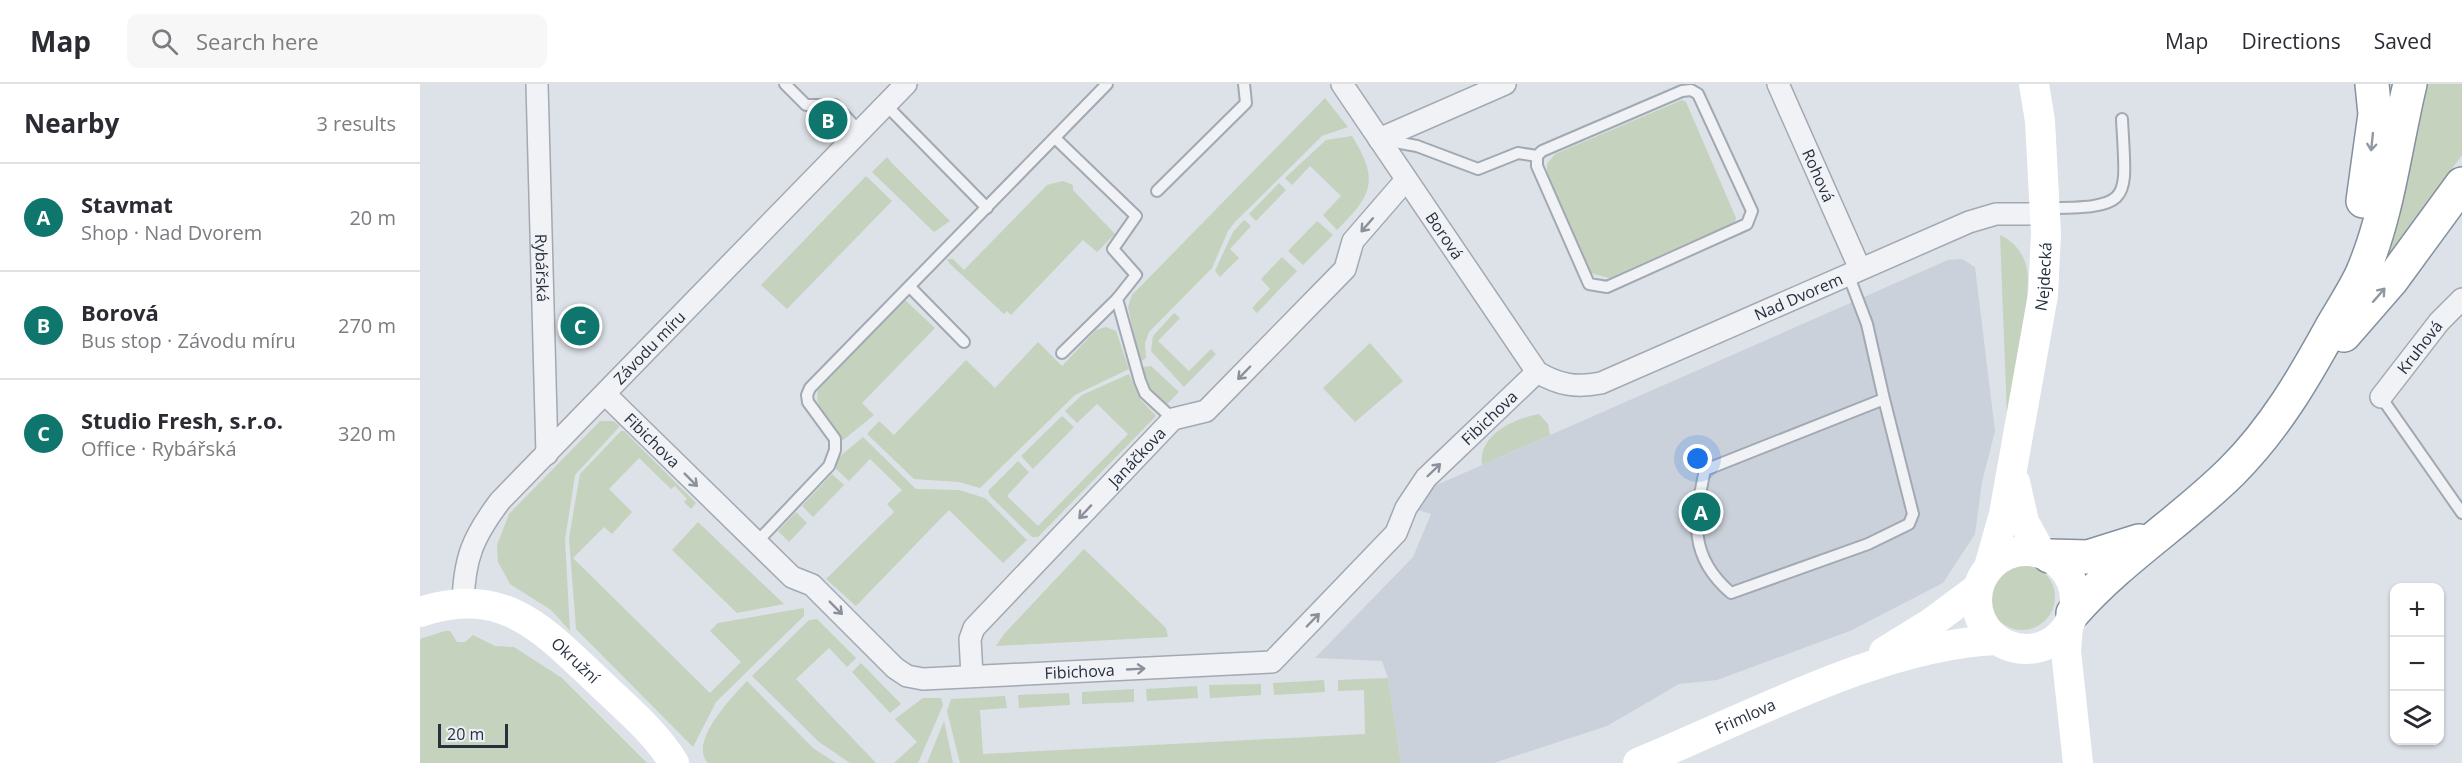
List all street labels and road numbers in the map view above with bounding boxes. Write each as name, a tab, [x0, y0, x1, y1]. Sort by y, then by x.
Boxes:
street label: Rohová	[1797, 145, 1840, 205]
street label: Borová	[1421, 207, 1469, 264]
street label: Rybářská	[530, 234, 554, 302]
street label: Nejdecká	[2029, 242, 2057, 313]
street label: Nad Dvorem	[1751, 268, 1846, 326]
street label: Závodu míru	[608, 306, 690, 389]
street label: Kruhová	[2392, 316, 2447, 379]
street label: Fibichova	[1456, 385, 1522, 450]
street label: Fibichova	[619, 408, 685, 473]
street label: Janáčkova	[1102, 422, 1171, 493]
street label: Okružní	[547, 632, 605, 689]
street label: Fibichova	[1044, 659, 1115, 684]
street label: Frimlova	[1711, 693, 1779, 739]

